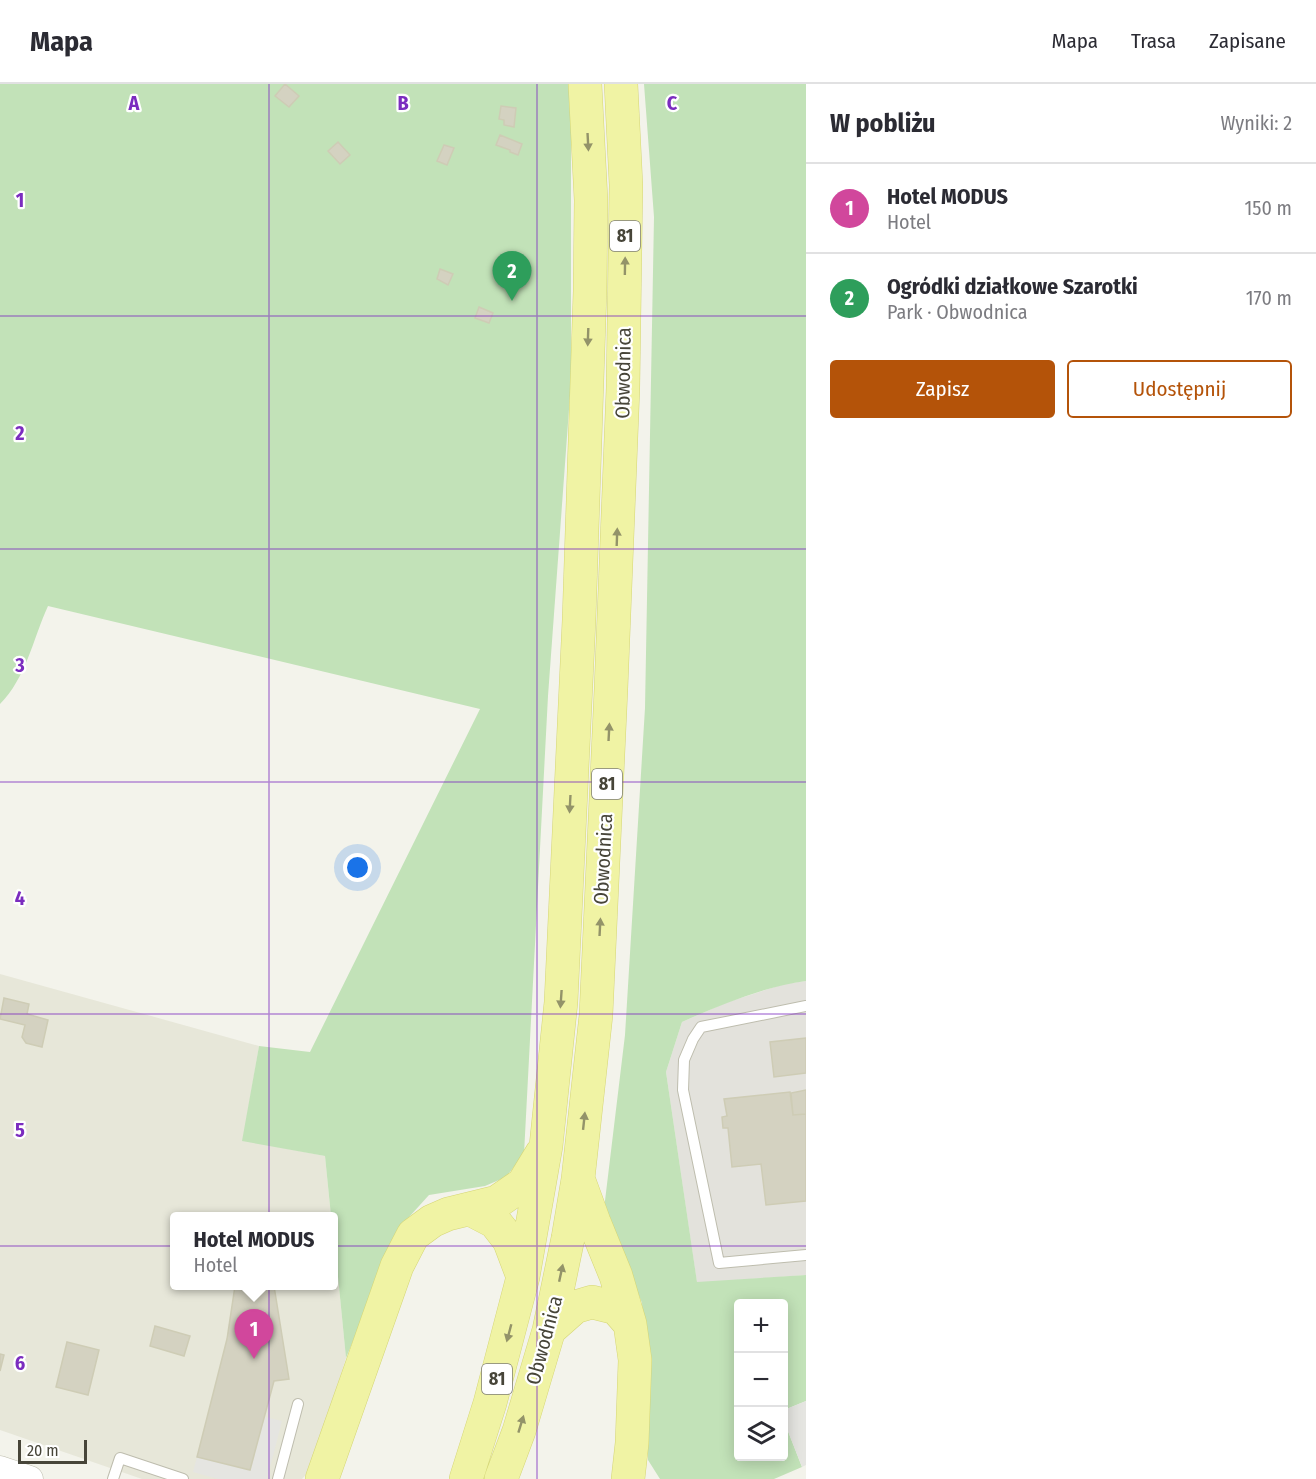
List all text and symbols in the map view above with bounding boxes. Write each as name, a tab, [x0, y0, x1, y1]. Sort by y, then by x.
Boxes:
text: Mapa	[30, 25, 93, 58]
text: Mapa	[1052, 28, 1098, 54]
text: Trasa	[1131, 28, 1176, 54]
text: Zapisane	[1209, 28, 1286, 54]
text: A	[128, 91, 141, 115]
text: B	[397, 91, 409, 115]
text: C	[667, 91, 678, 115]
text: W pobliżu	[830, 108, 936, 139]
text: Wyniki: 2	[1220, 111, 1292, 135]
one-way arrow	[583, 133, 593, 152]
text: Hotel MODUS	[887, 183, 1008, 210]
text: 1	[16, 188, 24, 212]
text: 1	[845, 196, 854, 220]
text: 150 m	[1245, 196, 1292, 220]
text: Hotel	[887, 210, 931, 234]
road number: 81	[610, 221, 640, 251]
pin: 2	[492, 252, 532, 301]
one-way arrow	[620, 257, 629, 276]
text: Ogródki działkowe Szarotki	[887, 273, 1138, 300]
text: 2	[845, 286, 854, 310]
text: 170 m	[1246, 286, 1292, 310]
text: Park · Obwodnica	[887, 300, 1027, 324]
street label: Obwodnica	[610, 327, 636, 419]
one-way arrow	[583, 328, 592, 347]
button: Zapisz	[830, 360, 1055, 418]
button: Udostępnij	[1067, 360, 1292, 418]
text: 2	[14, 421, 25, 445]
one-way arrow	[612, 528, 622, 547]
text: 3	[14, 653, 25, 677]
one-way arrow	[605, 723, 614, 742]
road number: 81	[592, 769, 622, 799]
one-way arrow	[566, 795, 575, 814]
street label: Obwodnica	[589, 813, 617, 905]
your location	[343, 853, 372, 882]
text: 4	[15, 886, 25, 910]
one-way arrow	[596, 917, 605, 936]
one-way arrow	[556, 989, 565, 1008]
one-way arrow	[580, 1112, 589, 1131]
text: 5	[15, 1118, 25, 1142]
popup	[170, 1212, 338, 1290]
text: Hotel MODUS	[194, 1226, 314, 1253]
text: Hotel	[194, 1253, 238, 1277]
one-way arrow	[557, 1263, 566, 1282]
street label: Obwodnica	[521, 1293, 567, 1387]
map controls	[734, 1299, 788, 1461]
button: +	[734, 1299, 788, 1353]
pin: 1	[234, 1310, 274, 1359]
one-way arrow	[503, 1324, 513, 1343]
text: 6	[15, 1351, 25, 1375]
button: −	[734, 1353, 788, 1407]
road number: 81	[482, 1364, 512, 1394]
button: layers	[734, 1407, 788, 1461]
one-way arrow	[516, 1415, 526, 1433]
scale bar	[18, 1437, 87, 1464]
text: 20 m	[27, 1441, 58, 1460]

